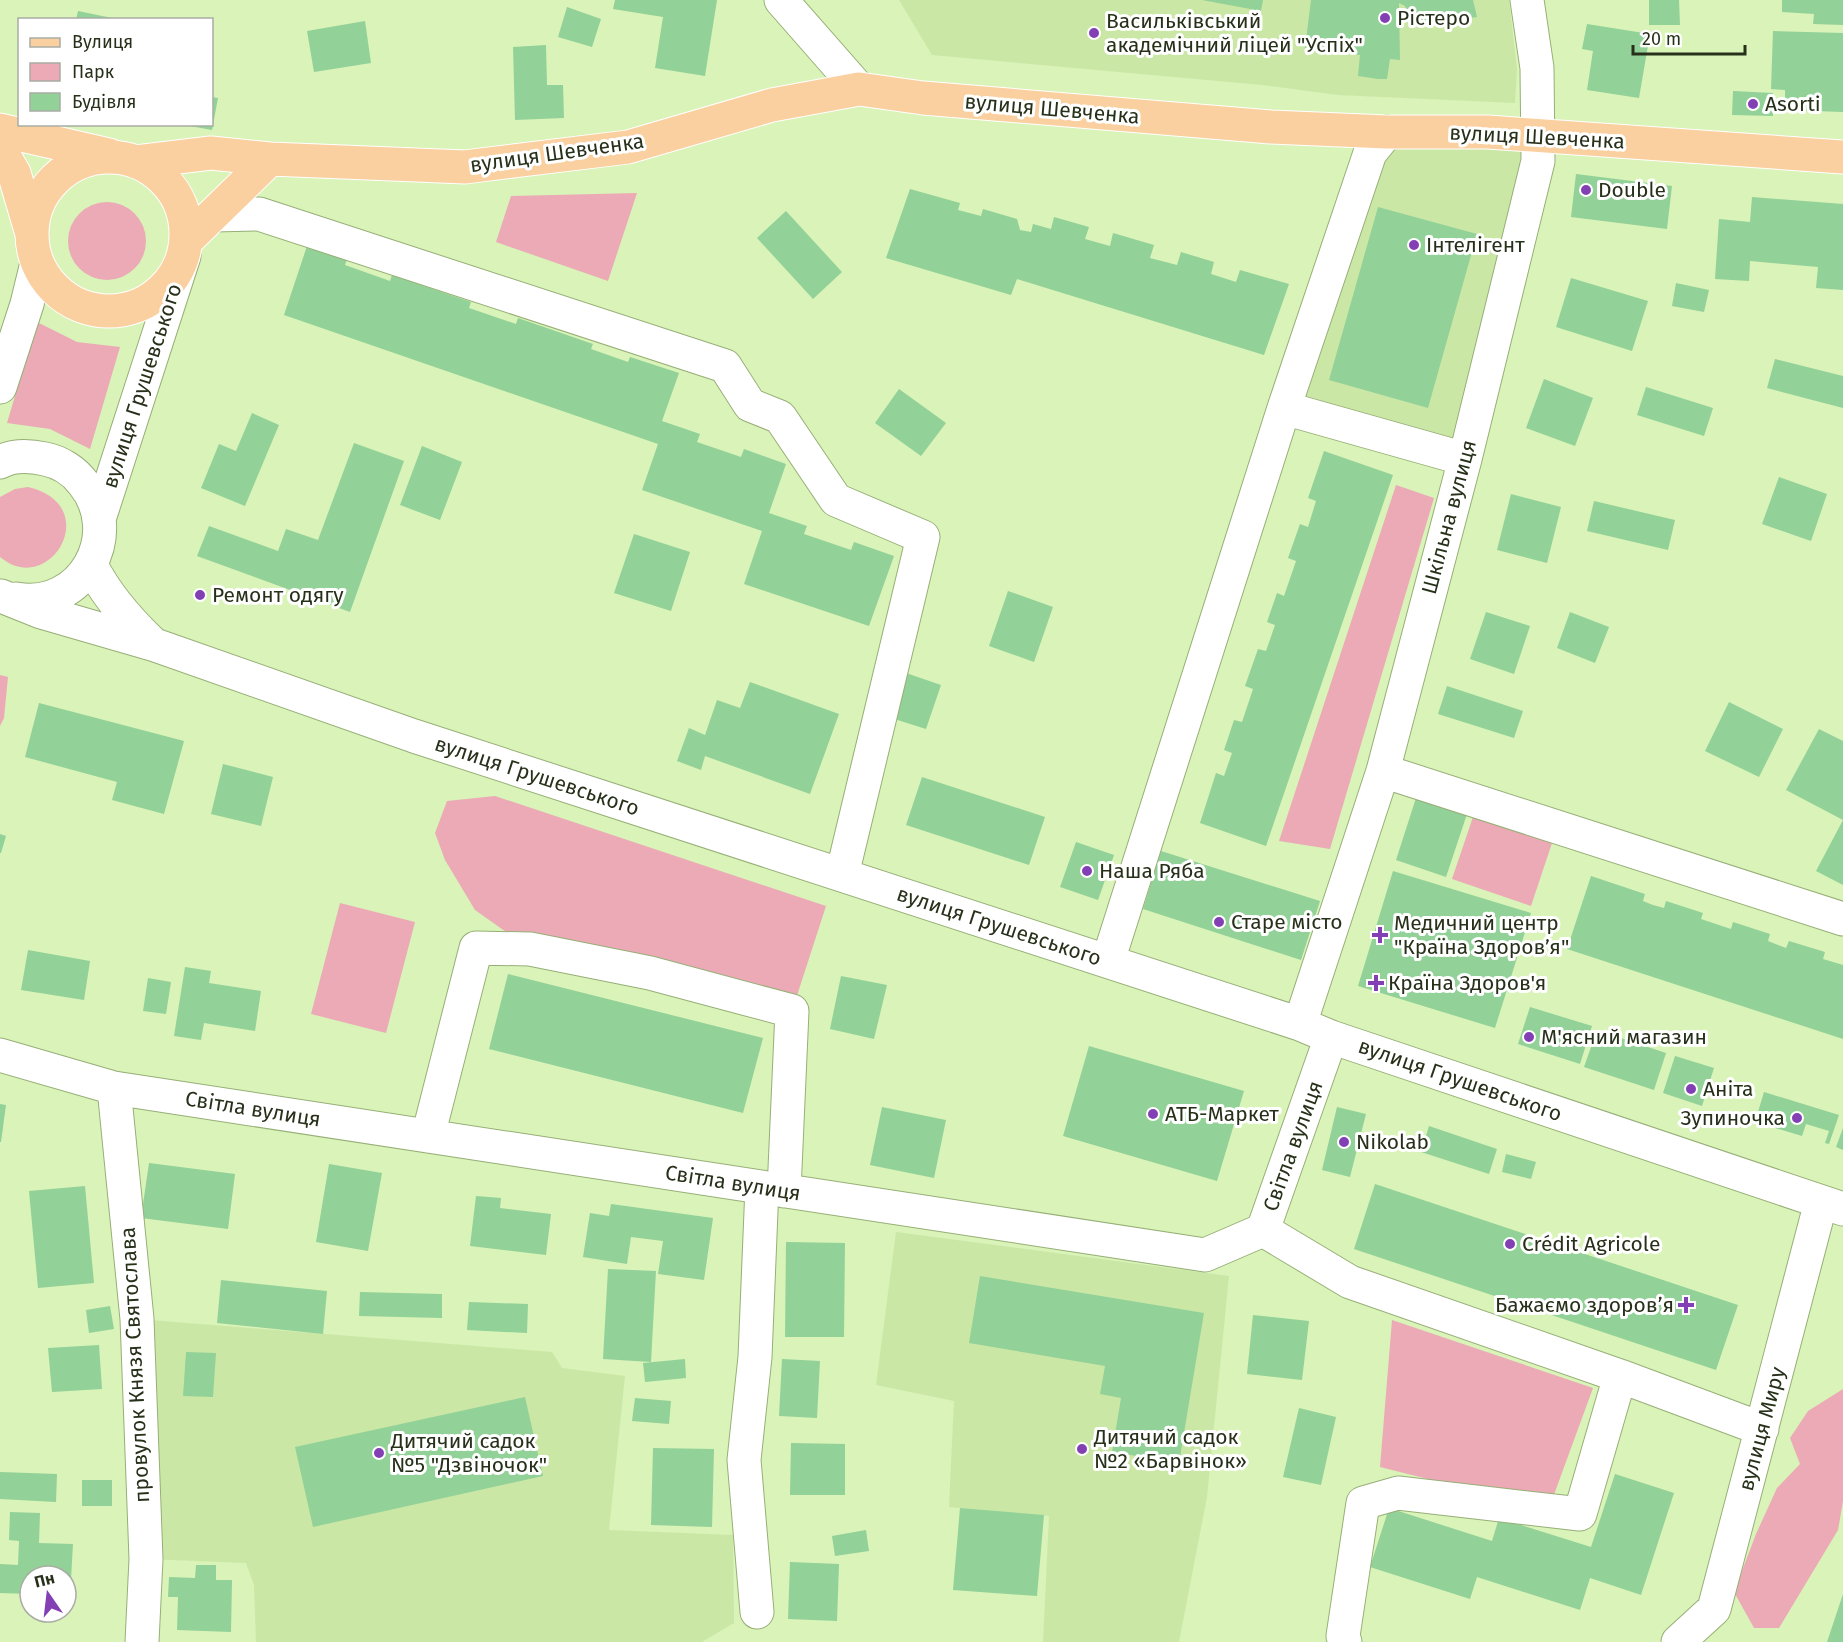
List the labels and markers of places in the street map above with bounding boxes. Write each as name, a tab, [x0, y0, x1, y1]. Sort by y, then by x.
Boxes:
place label: Рістеро	[1397, 5, 1470, 31]
place label: Васильківський академічний ліцей "Успіх"	[1106, 8, 1363, 58]
marker: Рістеро	[1378, 11, 1392, 25]
marker: Васильківський академічний ліцей "Успіх"	[1087, 26, 1101, 40]
place label: Asorti	[1765, 91, 1821, 117]
marker: Asorti	[1746, 97, 1760, 111]
place label: Double	[1598, 177, 1666, 203]
marker: Double	[1579, 183, 1593, 197]
place label: Інтелігент	[1426, 232, 1525, 258]
marker: Інтелігент	[1407, 238, 1421, 252]
place label: Ремонт одягу	[212, 582, 344, 608]
marker: Ремонт одягу	[193, 588, 207, 602]
place label: Наша Ряба	[1099, 858, 1205, 884]
marker: Наша Ряба	[1080, 864, 1094, 878]
place label: Старе місто	[1231, 909, 1343, 935]
place label: Медичний центр "Країна Здоров’я"	[1394, 910, 1569, 960]
marker: Старе місто	[1212, 915, 1226, 929]
marker: Медичний центр "Країна Здоров’я"	[1371, 926, 1389, 944]
place label: Країна Здоров'я	[1388, 970, 1546, 996]
marker: Країна Здоров'я	[1369, 976, 1383, 990]
place label: М'ясний магазин	[1541, 1024, 1707, 1050]
marker: М'ясний магазин	[1522, 1030, 1536, 1044]
place label: Аніта	[1703, 1076, 1753, 1102]
marker: Аніта	[1684, 1082, 1698, 1096]
place label: АТБ-Маркет	[1165, 1101, 1279, 1127]
place label: Зупиночка	[1680, 1105, 1785, 1131]
marker: АТБ-Маркет	[1146, 1107, 1160, 1121]
marker: Зупиночка	[1790, 1111, 1804, 1125]
place label: Nikolab	[1356, 1129, 1429, 1155]
marker: Nikolab	[1337, 1135, 1351, 1149]
place label: Crédit Agricole	[1522, 1231, 1660, 1257]
marker: Crédit Agricole	[1503, 1237, 1517, 1251]
place label: Бажаємо здоровʼя	[1495, 1292, 1674, 1318]
marker: Бажаємо здоровʼя	[1679, 1298, 1693, 1312]
place label: Дитячий садок №2 «Барвінок»	[1093, 1424, 1247, 1474]
place label: Дитячий садок №5 "Дзвіночок"	[390, 1428, 547, 1478]
marker: Дитячий садок №2 «Барвінок»	[1075, 1442, 1089, 1456]
marker: Дитячий садок №5 "Дзвіночок"	[372, 1446, 386, 1460]

